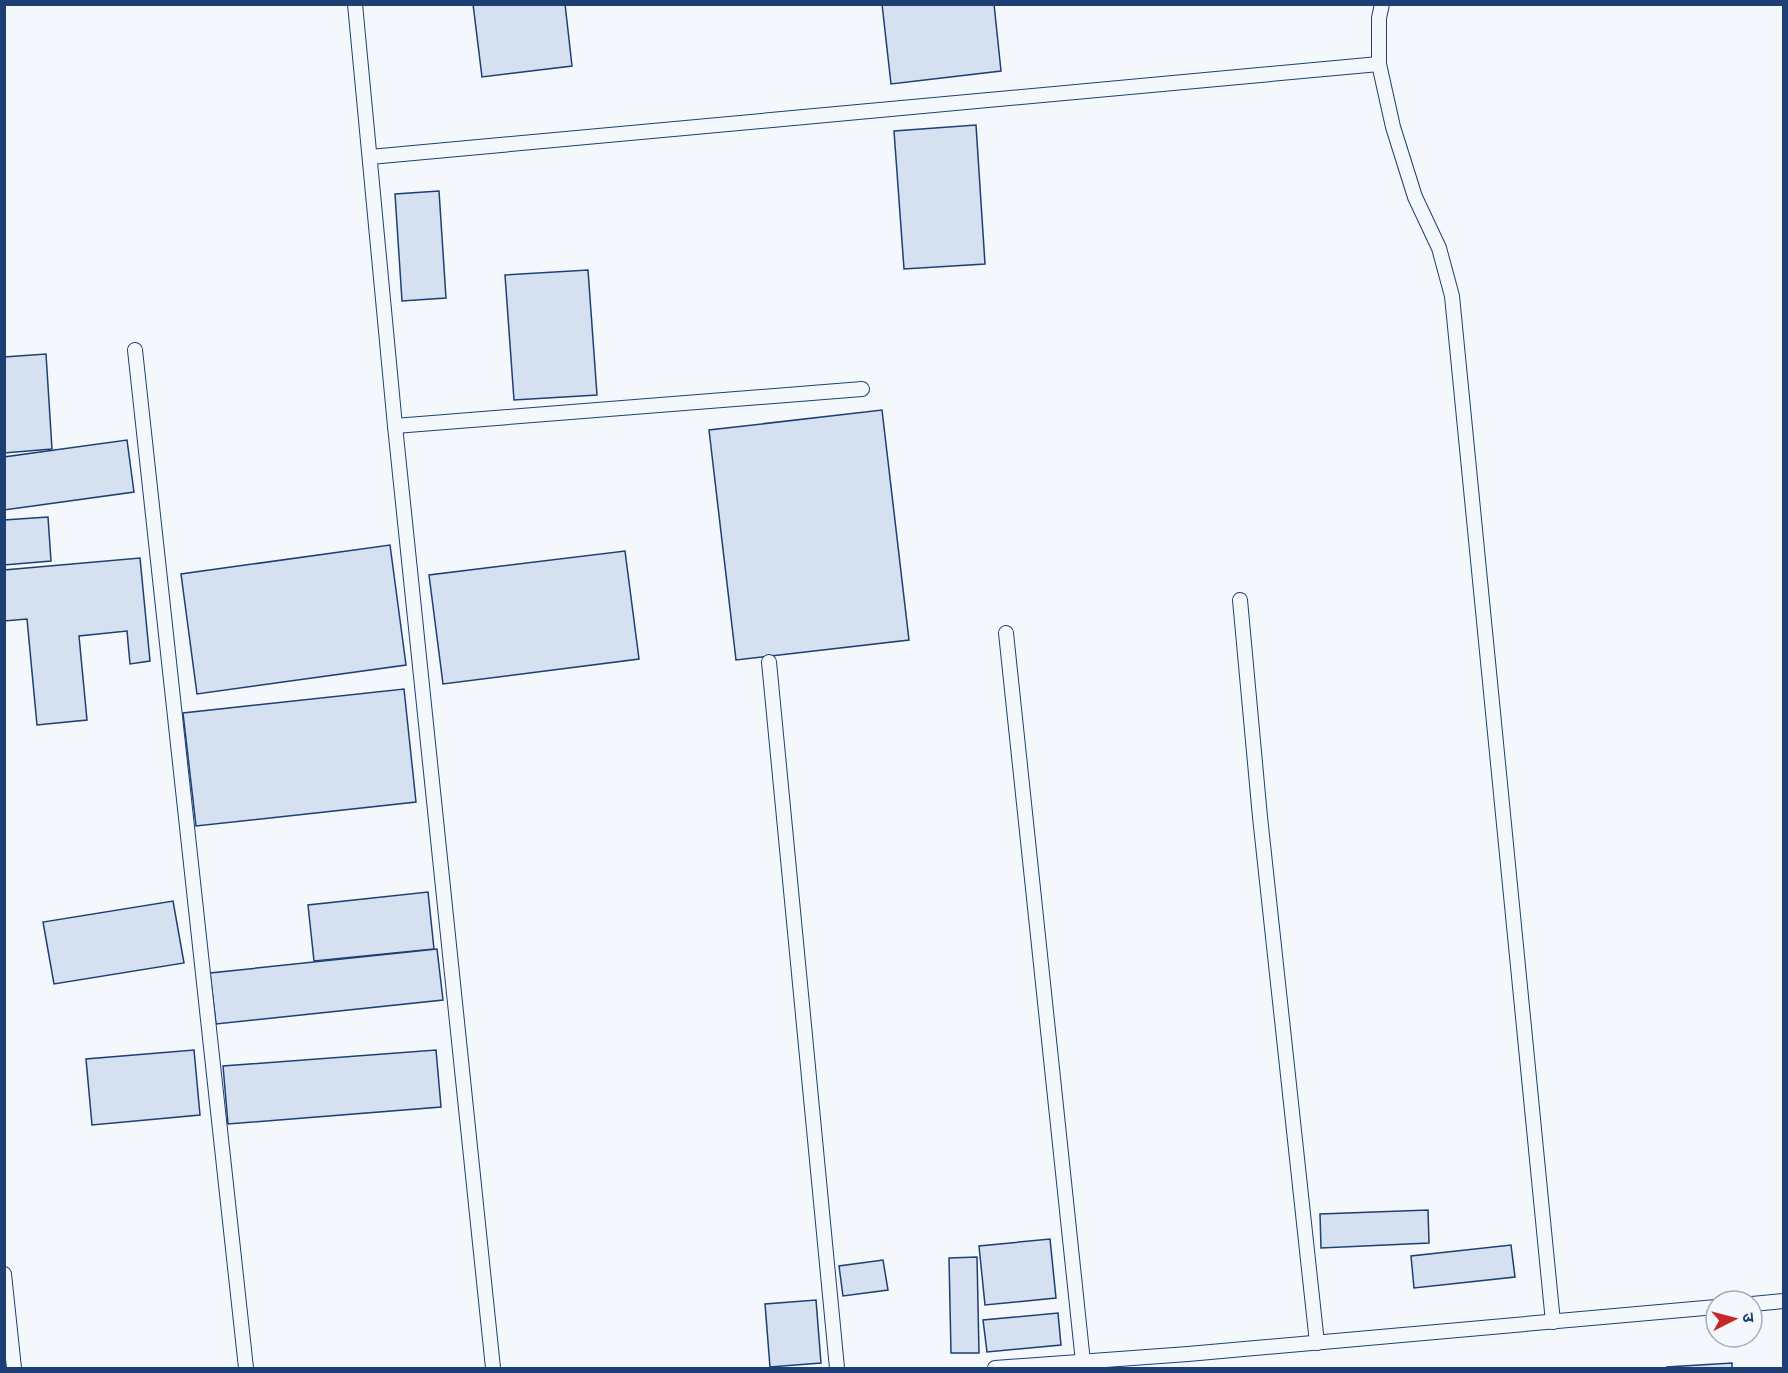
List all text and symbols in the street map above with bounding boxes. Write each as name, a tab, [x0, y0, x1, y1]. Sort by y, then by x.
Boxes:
north arrow	[1704, 1289, 1764, 1349]
text: उ	[1737, 1312, 1760, 1324]

